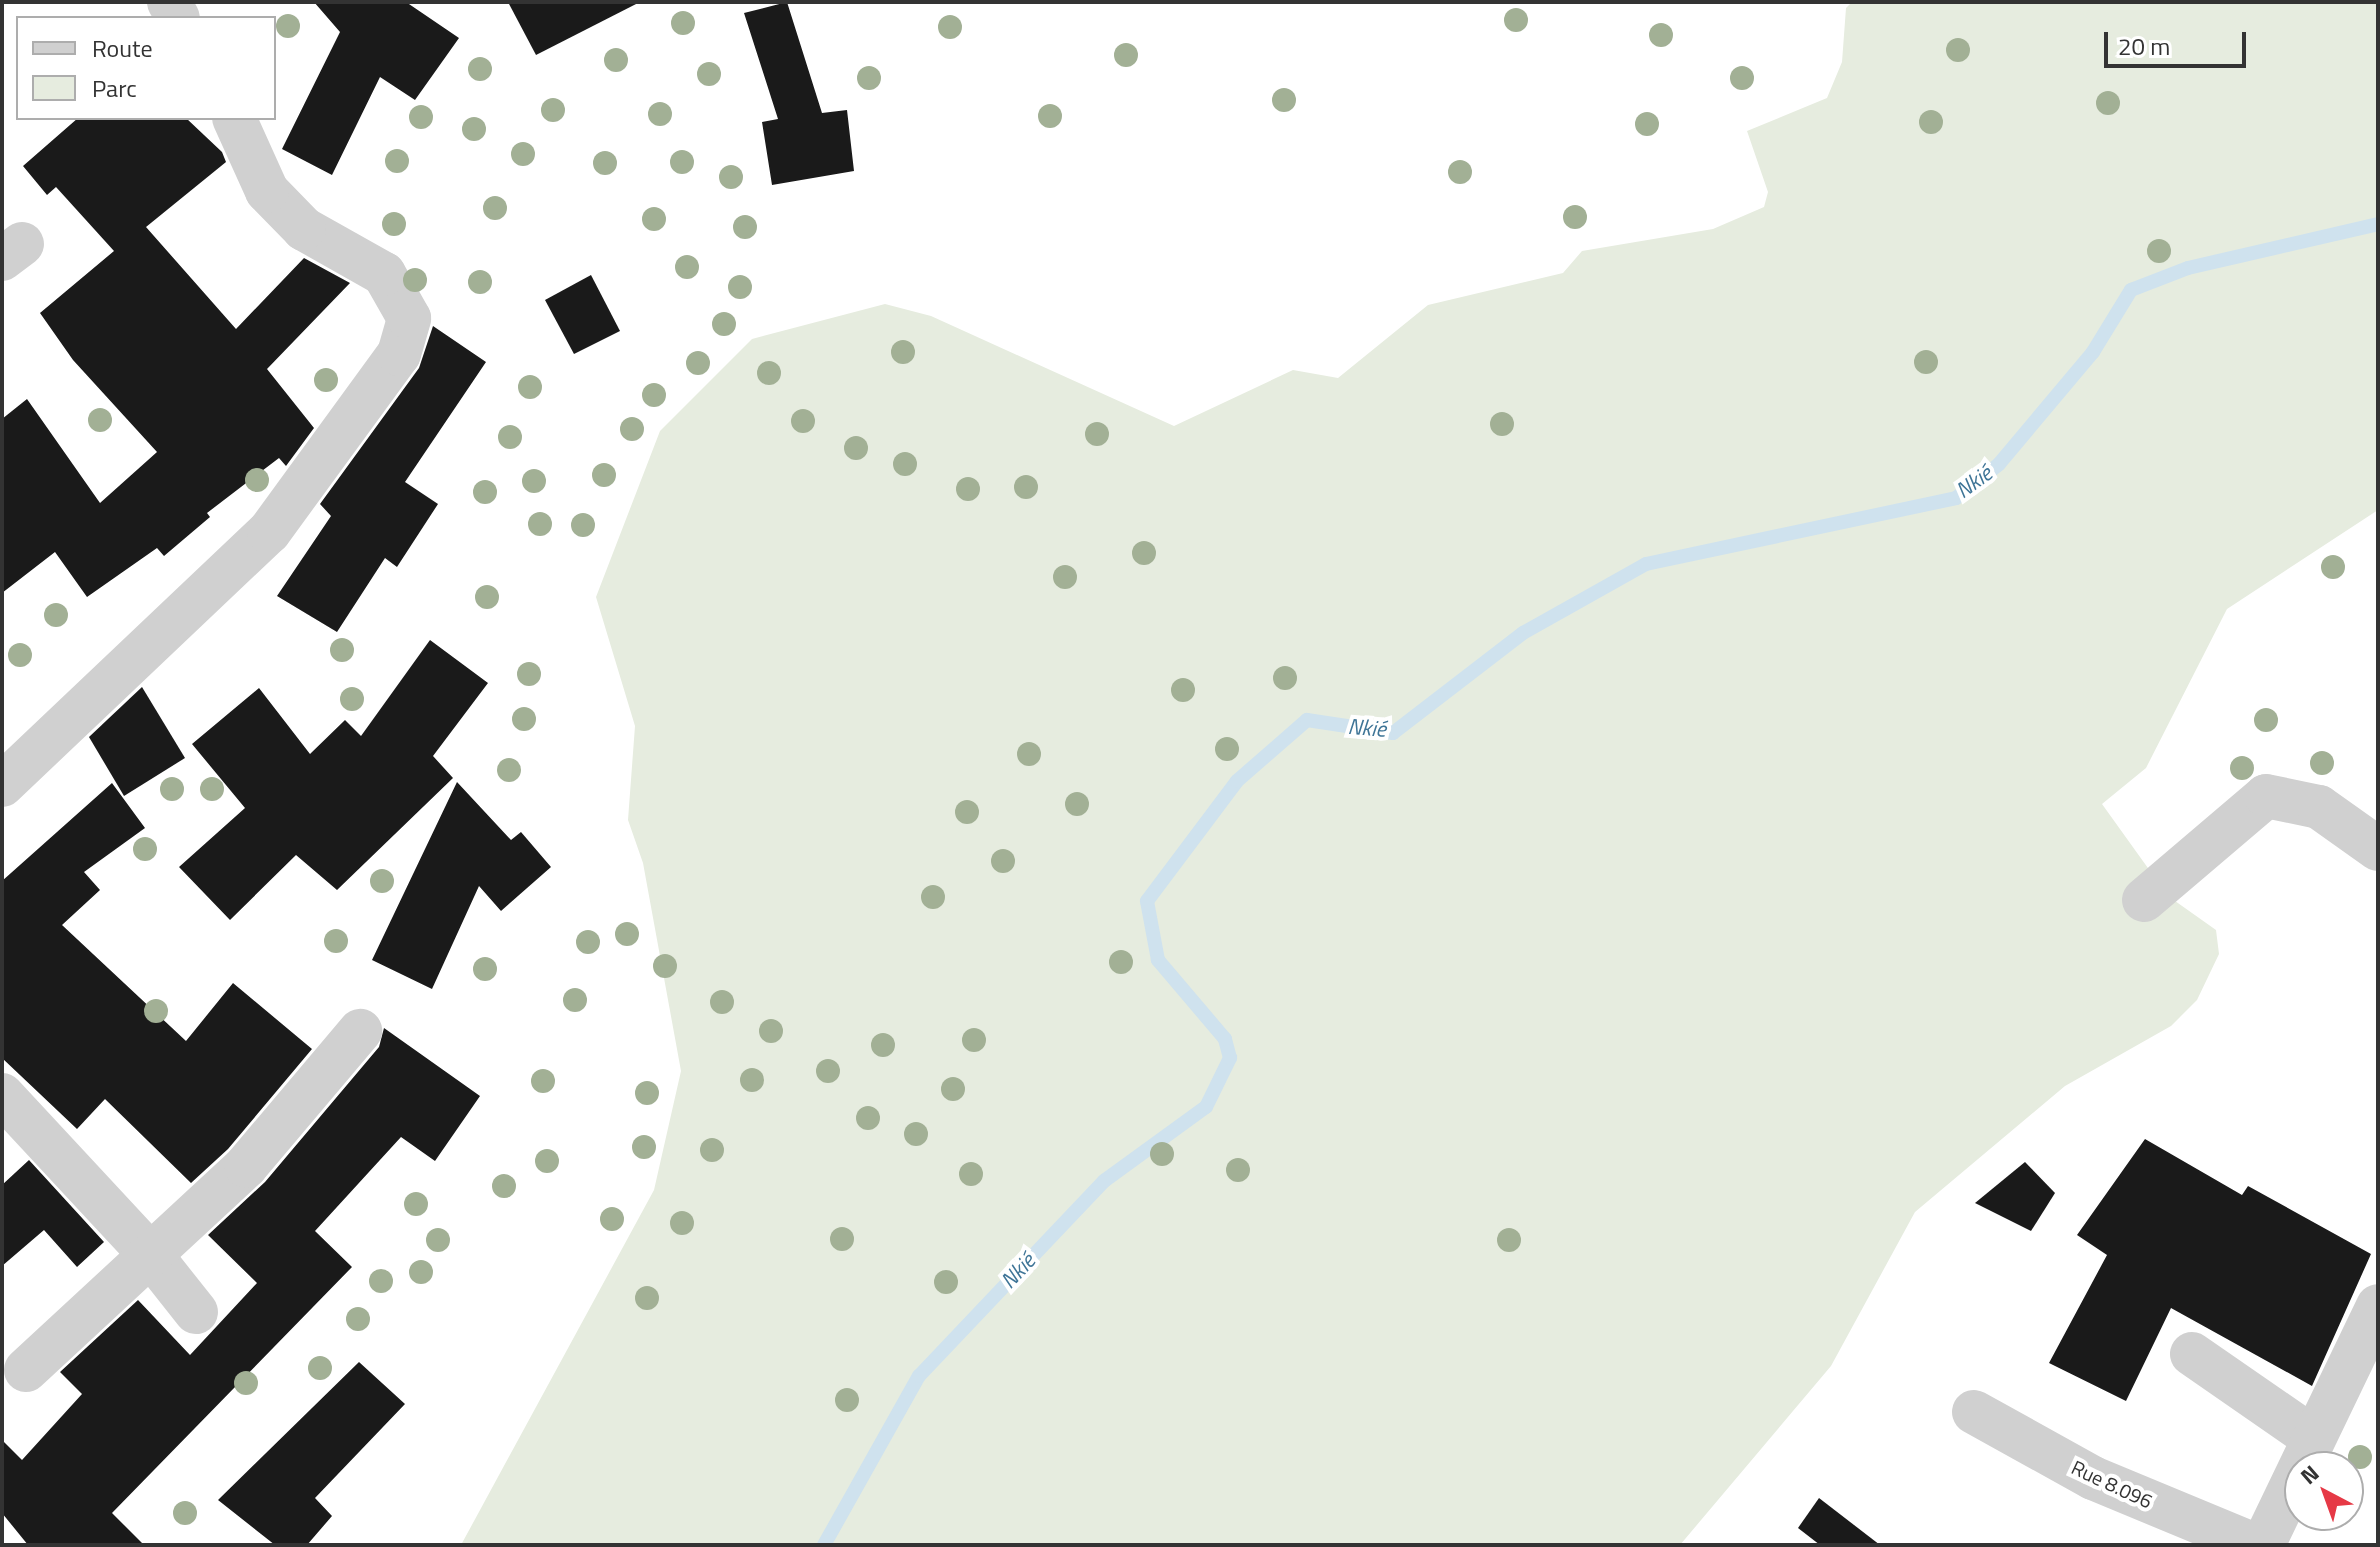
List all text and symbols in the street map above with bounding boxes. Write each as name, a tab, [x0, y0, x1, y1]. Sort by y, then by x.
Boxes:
legend	[16, 16, 276, 120]
scale bar	[2108, 16, 2250, 66]
text: 20 m	[2118, 28, 2170, 64]
text: Route	[92, 30, 153, 66]
text: Parc	[92, 70, 137, 106]
water label: Nkié	[1951, 460, 1997, 504]
water label: Nkié	[1347, 713, 1387, 743]
water label: Nkié	[995, 1248, 1041, 1294]
north arrow	[2284, 1451, 2364, 1531]
street label: Rue 8.096	[2068, 1455, 2156, 1513]
text: N	[2293, 1457, 2326, 1492]

